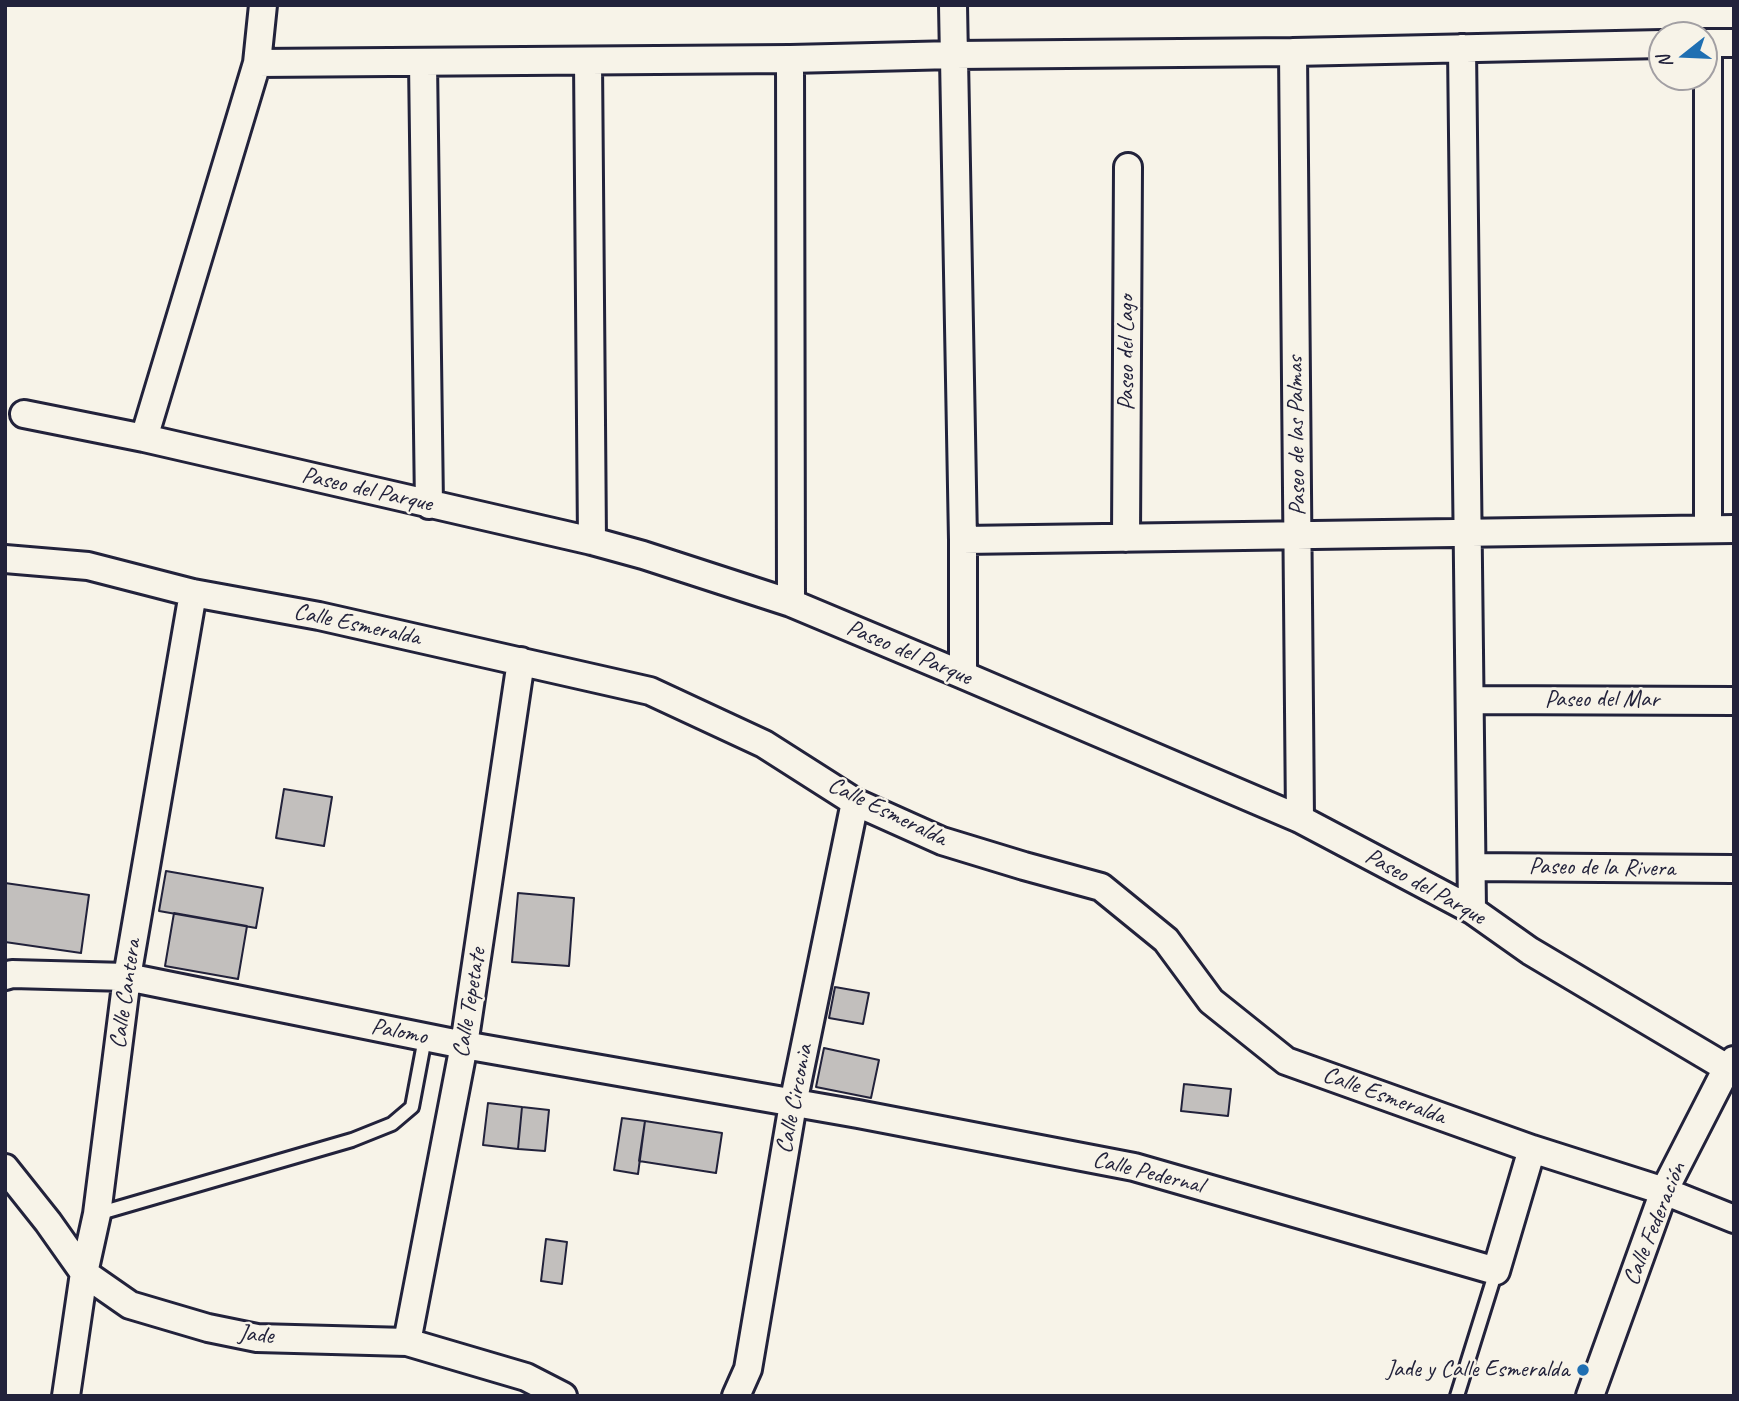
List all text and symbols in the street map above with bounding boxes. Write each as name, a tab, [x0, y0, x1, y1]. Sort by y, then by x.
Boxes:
north arrow	[1648, 21, 1718, 91]
text: N	[1652, 53, 1678, 71]
street label: Paseo del Lago	[1113, 295, 1141, 411]
street label: Paseo de las Palmas	[1281, 356, 1313, 516]
street label: Paseo del Parque	[299, 461, 435, 519]
street label: Calle Esmeralda	[291, 598, 423, 652]
street label: Paseo del Parque	[842, 614, 976, 692]
street label: Paseo del Mar	[1545, 686, 1659, 714]
street label: Calle Esmeralda	[823, 771, 951, 853]
street label: Paseo del Parque	[1360, 842, 1490, 932]
street label: Paseo de la Rivera	[1529, 852, 1675, 884]
street label: Calle Cantera	[104, 937, 148, 1051]
street label: Calle Tepetate	[447, 946, 493, 1060]
street label: Palomo	[369, 1012, 429, 1052]
street label: Calle Circonia	[770, 1042, 820, 1156]
street label: Calle Esmeralda	[1319, 1060, 1449, 1132]
street label: Calle Pedernal	[1090, 1145, 1206, 1201]
street label: Calle Federación	[1617, 1158, 1693, 1290]
street label: Jade	[237, 1319, 275, 1351]
place label: Jade y Calle Esmeralda	[1386, 1356, 1569, 1384]
marker: Jade y Calle Esmeralda	[1575, 1362, 1591, 1378]

